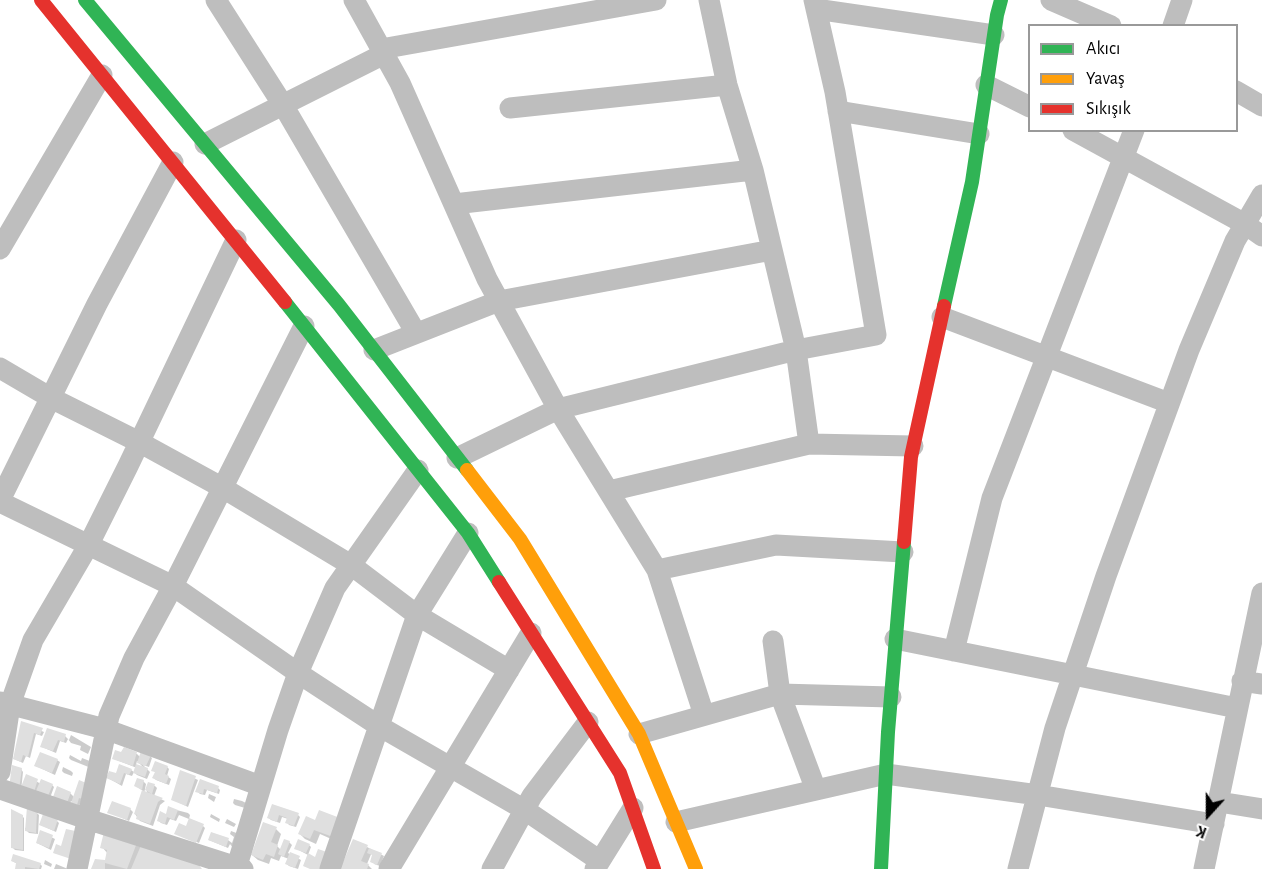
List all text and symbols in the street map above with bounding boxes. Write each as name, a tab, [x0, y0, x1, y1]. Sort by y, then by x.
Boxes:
legend	[1028, 24, 1238, 132]
text: Akıcı	[1086, 40, 1120, 58]
text: Yavaş	[1086, 70, 1125, 88]
text: Sıkışık	[1086, 100, 1131, 118]
north arrow	[1178, 785, 1238, 845]
text: K	[1194, 823, 1209, 841]

